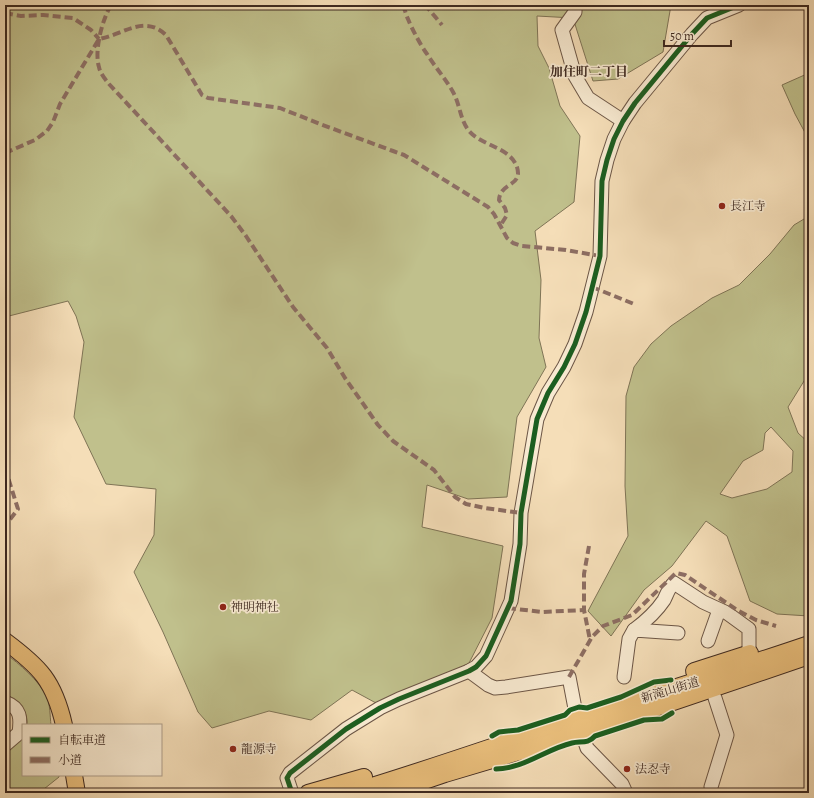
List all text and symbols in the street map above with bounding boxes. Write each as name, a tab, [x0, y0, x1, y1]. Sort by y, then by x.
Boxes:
scale bar	[664, 22, 731, 48]
text: 50 m	[670, 28, 694, 44]
district label: 加住町二丁目	[550, 63, 628, 80]
place label: 長江寺	[730, 198, 766, 214]
marker: 長江寺	[717, 201, 727, 211]
place label: 神明神社	[231, 599, 279, 615]
marker: 神明神社	[218, 602, 228, 612]
street label: 新滝山街道	[639, 674, 701, 706]
legend	[22, 724, 162, 776]
text: 自転車道	[58, 732, 106, 748]
place label: 龍源寺	[241, 741, 277, 757]
marker: 龍源寺	[228, 744, 238, 754]
text: 小道	[58, 752, 82, 768]
place label: 法忍寺	[635, 761, 671, 777]
marker: 法忍寺	[622, 764, 632, 774]

